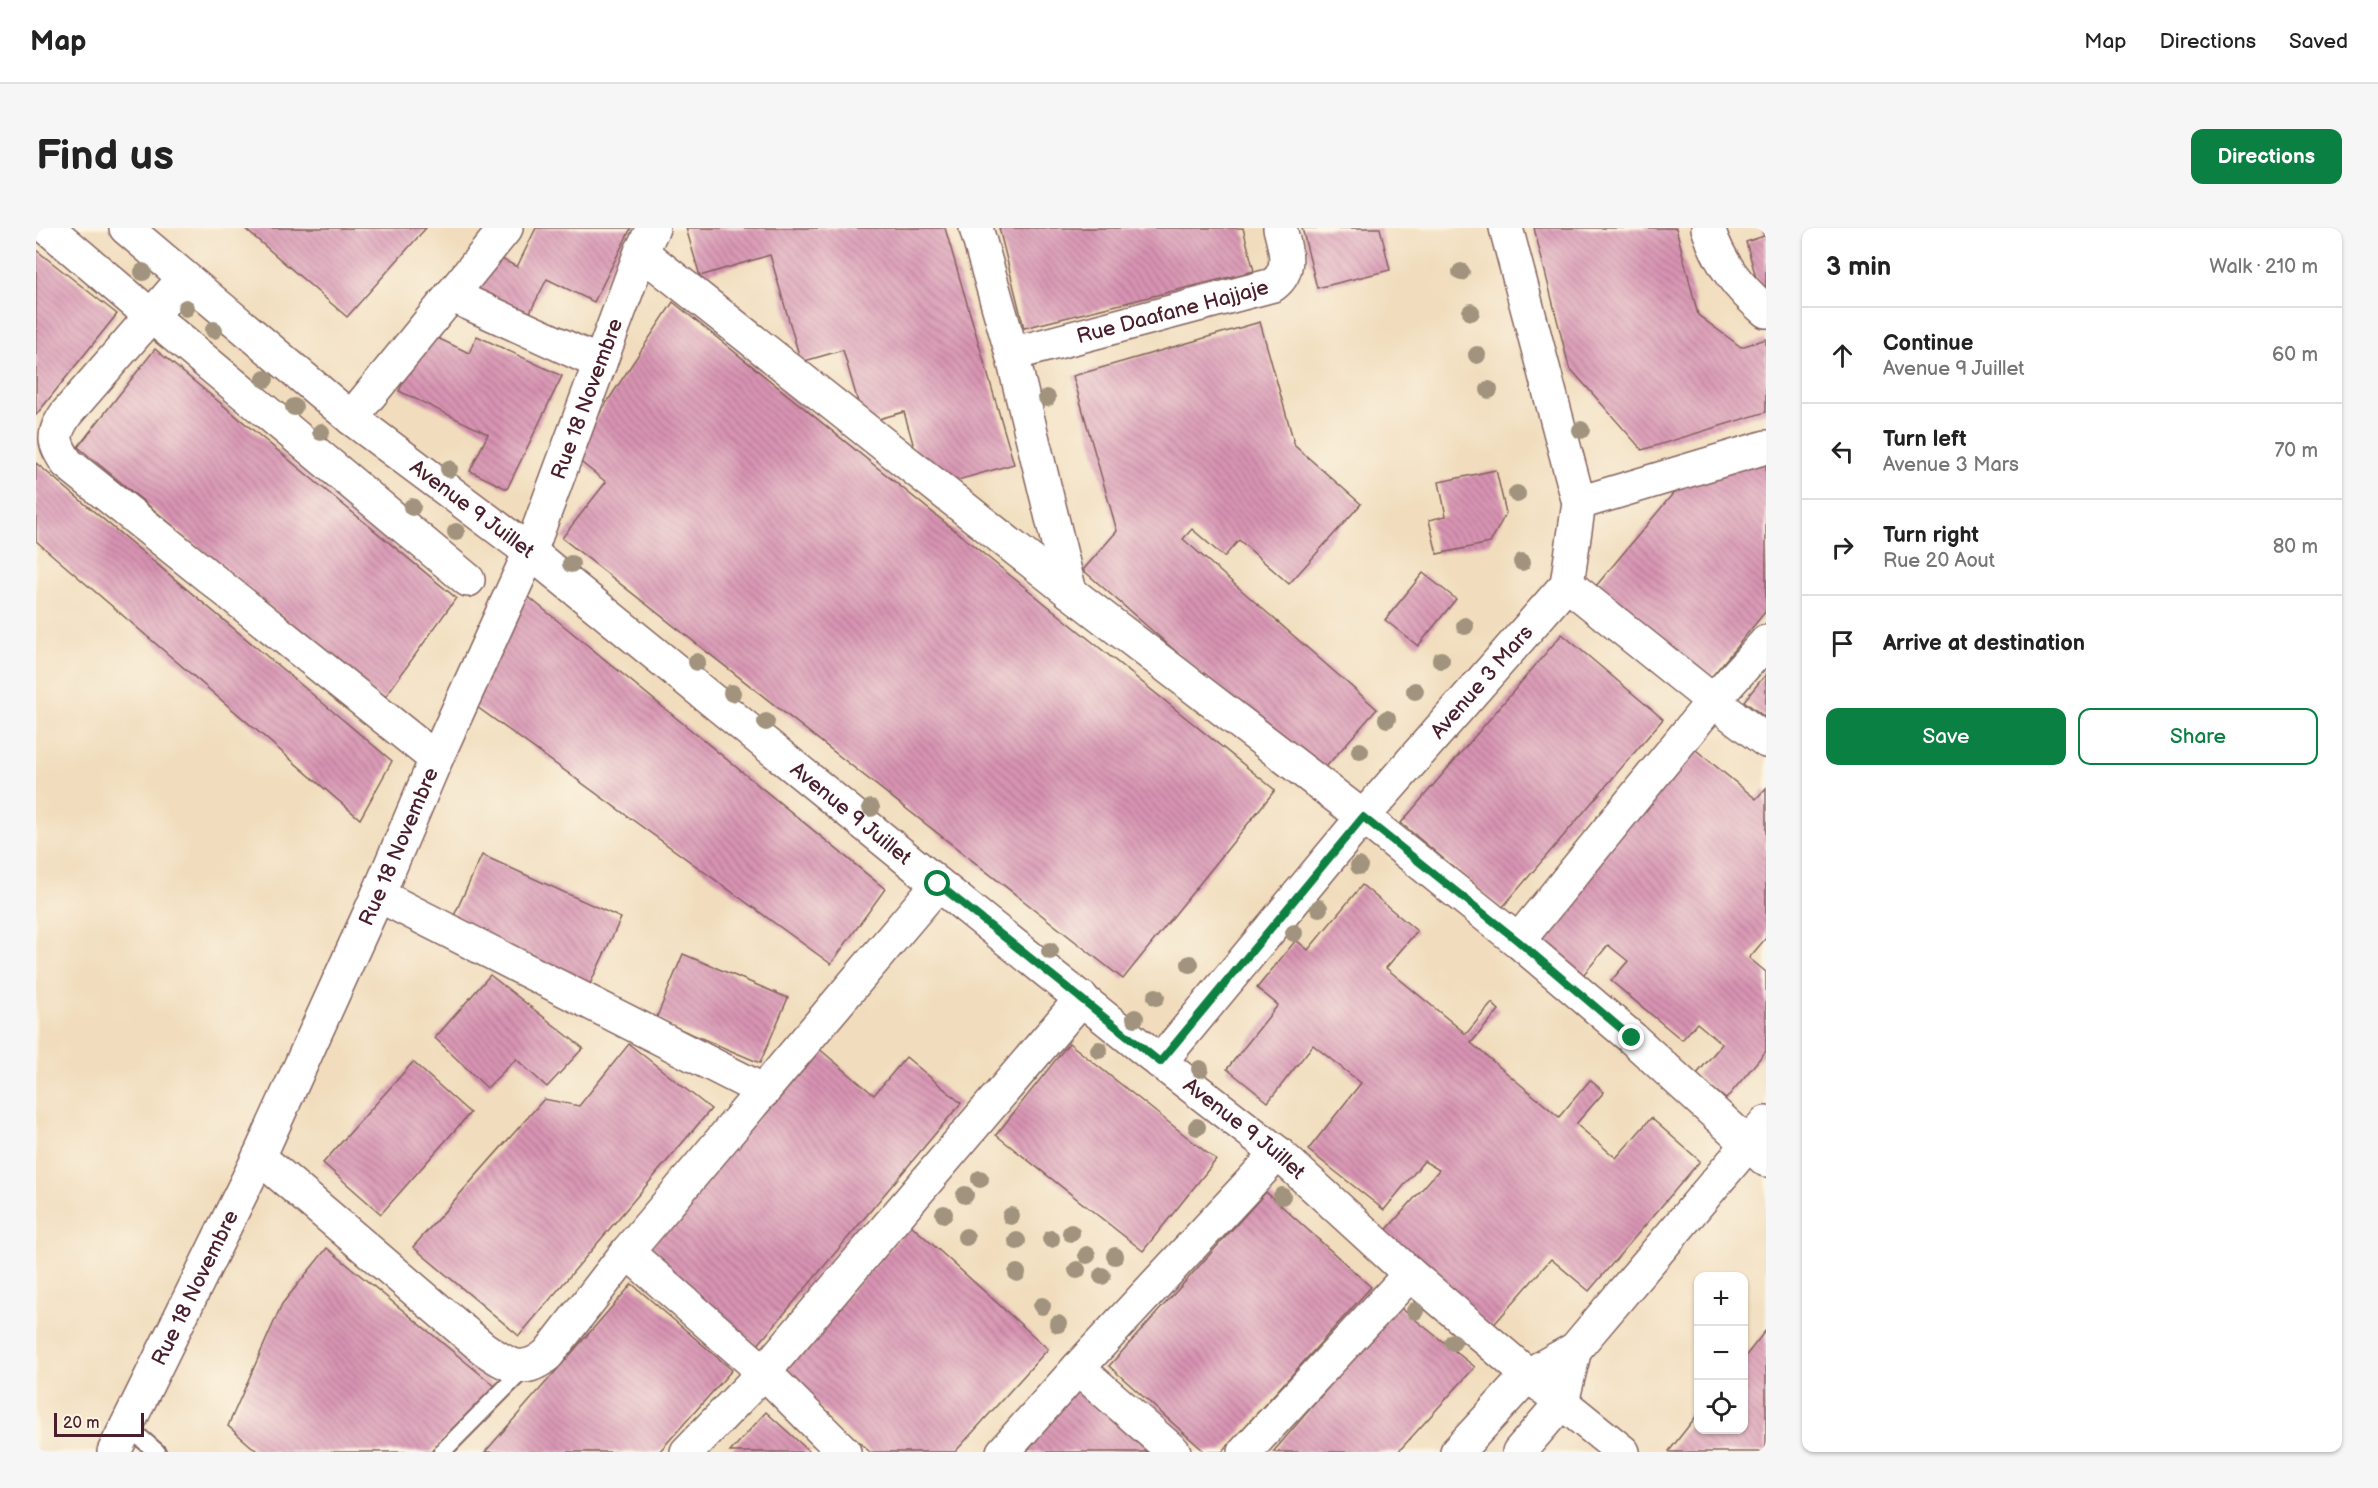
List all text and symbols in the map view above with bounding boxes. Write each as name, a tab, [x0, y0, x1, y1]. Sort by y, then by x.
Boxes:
text: Map	[30, 25, 86, 58]
text: Map	[2084, 29, 2127, 54]
text: Directions	[2160, 29, 2256, 54]
text: Saved	[2289, 29, 2348, 54]
button: Directions	[2191, 129, 2342, 184]
text: Find us	[36, 131, 174, 182]
text: 3 min	[1826, 252, 1891, 283]
text: Walk · 210 m	[2209, 255, 2318, 279]
street label: Rue Daafane Hajjaje	[1074, 275, 1271, 349]
street label: Rue 18 Novembre	[546, 315, 628, 483]
text: Continue	[1883, 330, 1973, 357]
icon: ahead	[1826, 339, 1859, 372]
text: 60 m	[2272, 343, 2318, 367]
text: Avenue 9 Juillet	[1883, 357, 2024, 381]
text: Turn left	[1883, 426, 1967, 453]
icon: left	[1826, 435, 1859, 468]
text: 70 m	[2274, 439, 2318, 463]
text: Avenue 3 Mars	[1883, 453, 2019, 477]
street label: Avenue 9 Juillet	[405, 455, 539, 564]
text: Turn right	[1883, 522, 1979, 549]
icon: right	[1826, 531, 1859, 564]
text: 80 m	[2273, 535, 2318, 559]
text: Rue 20 Aout	[1883, 549, 1995, 573]
street label: Avenue 3 Mars	[1425, 620, 1538, 744]
icon: arrive	[1826, 627, 1859, 660]
text: Arrive at destination	[1883, 630, 2085, 657]
button: Save	[1826, 708, 2066, 765]
button: Share	[2078, 708, 2318, 765]
street label: Avenue 9 Juillet	[785, 757, 917, 871]
street label: Rue 18 Novembre	[354, 764, 444, 930]
route start	[924, 870, 950, 896]
route end	[1618, 1024, 1644, 1050]
street label: Avenue 9 Juillet	[1178, 1073, 1311, 1185]
street label: Rue 18 Novembre	[147, 1206, 244, 1370]
map controls	[1694, 1272, 1748, 1434]
button: +	[1694, 1272, 1748, 1326]
button: −	[1694, 1326, 1748, 1380]
button: locate	[1694, 1380, 1748, 1434]
scale bar	[54, 1410, 144, 1438]
text: 20 m	[63, 1414, 99, 1433]

